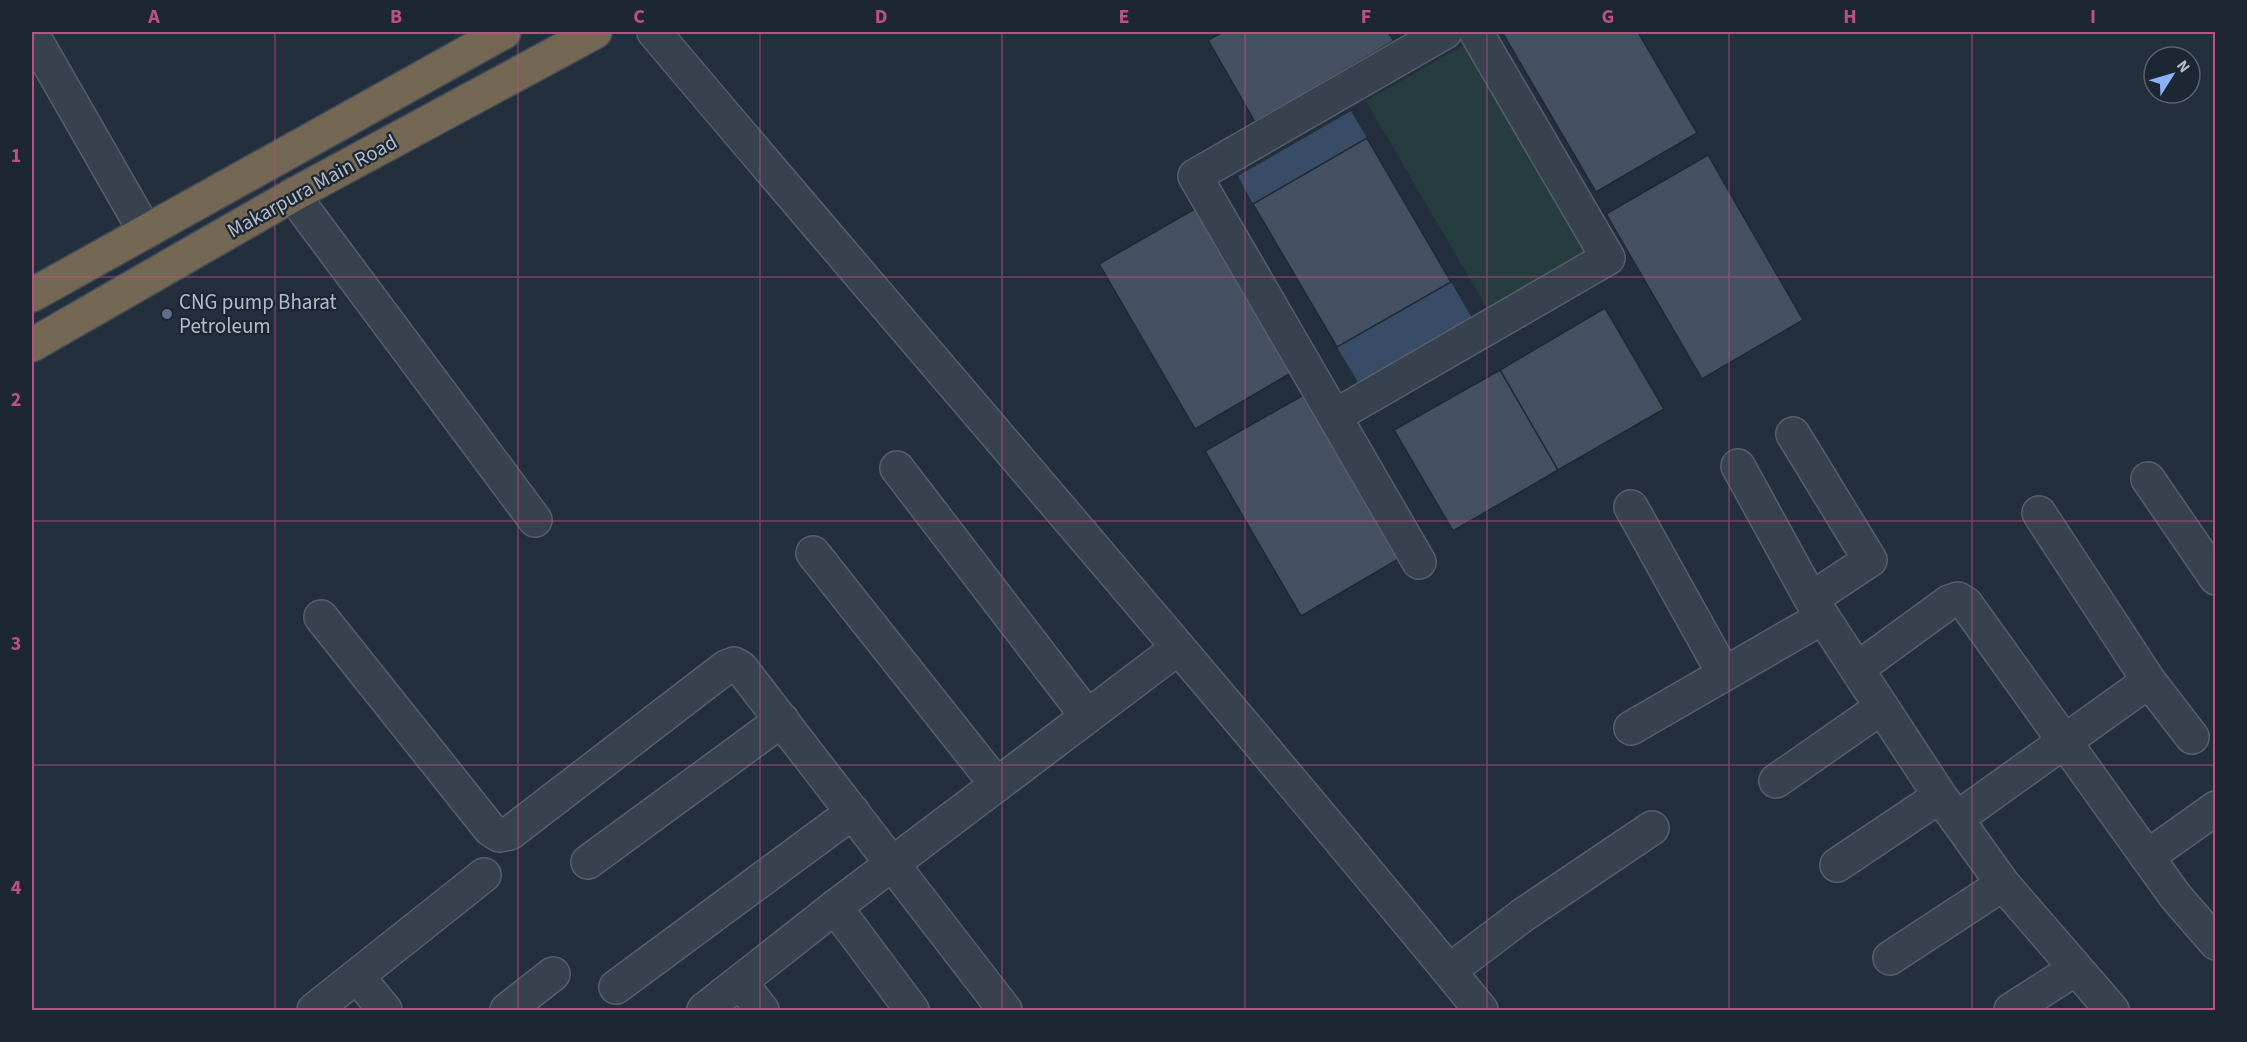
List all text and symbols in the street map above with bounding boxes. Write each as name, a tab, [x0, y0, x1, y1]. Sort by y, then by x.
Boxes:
text: A	[147, 3, 160, 31]
text: B	[390, 3, 402, 31]
text: C	[633, 3, 645, 31]
text: D	[875, 3, 887, 31]
text: E	[1119, 3, 1129, 31]
text: F	[1361, 3, 1371, 31]
text: G	[1602, 3, 1614, 31]
text: H	[1843, 3, 1857, 31]
text: I	[2090, 3, 2096, 31]
north arrow	[2142, 45, 2202, 105]
text: N	[2171, 56, 2195, 77]
street label: Makarpura Main Road	[221, 127, 403, 245]
text: 1	[11, 142, 21, 170]
place label: CNG pump Bharat Petroleum	[179, 287, 337, 341]
marker: CNG pump Bharat Petroleum	[160, 307, 174, 321]
text: 2	[11, 386, 21, 414]
text: 3	[11, 630, 21, 658]
text: 4	[11, 874, 22, 902]

